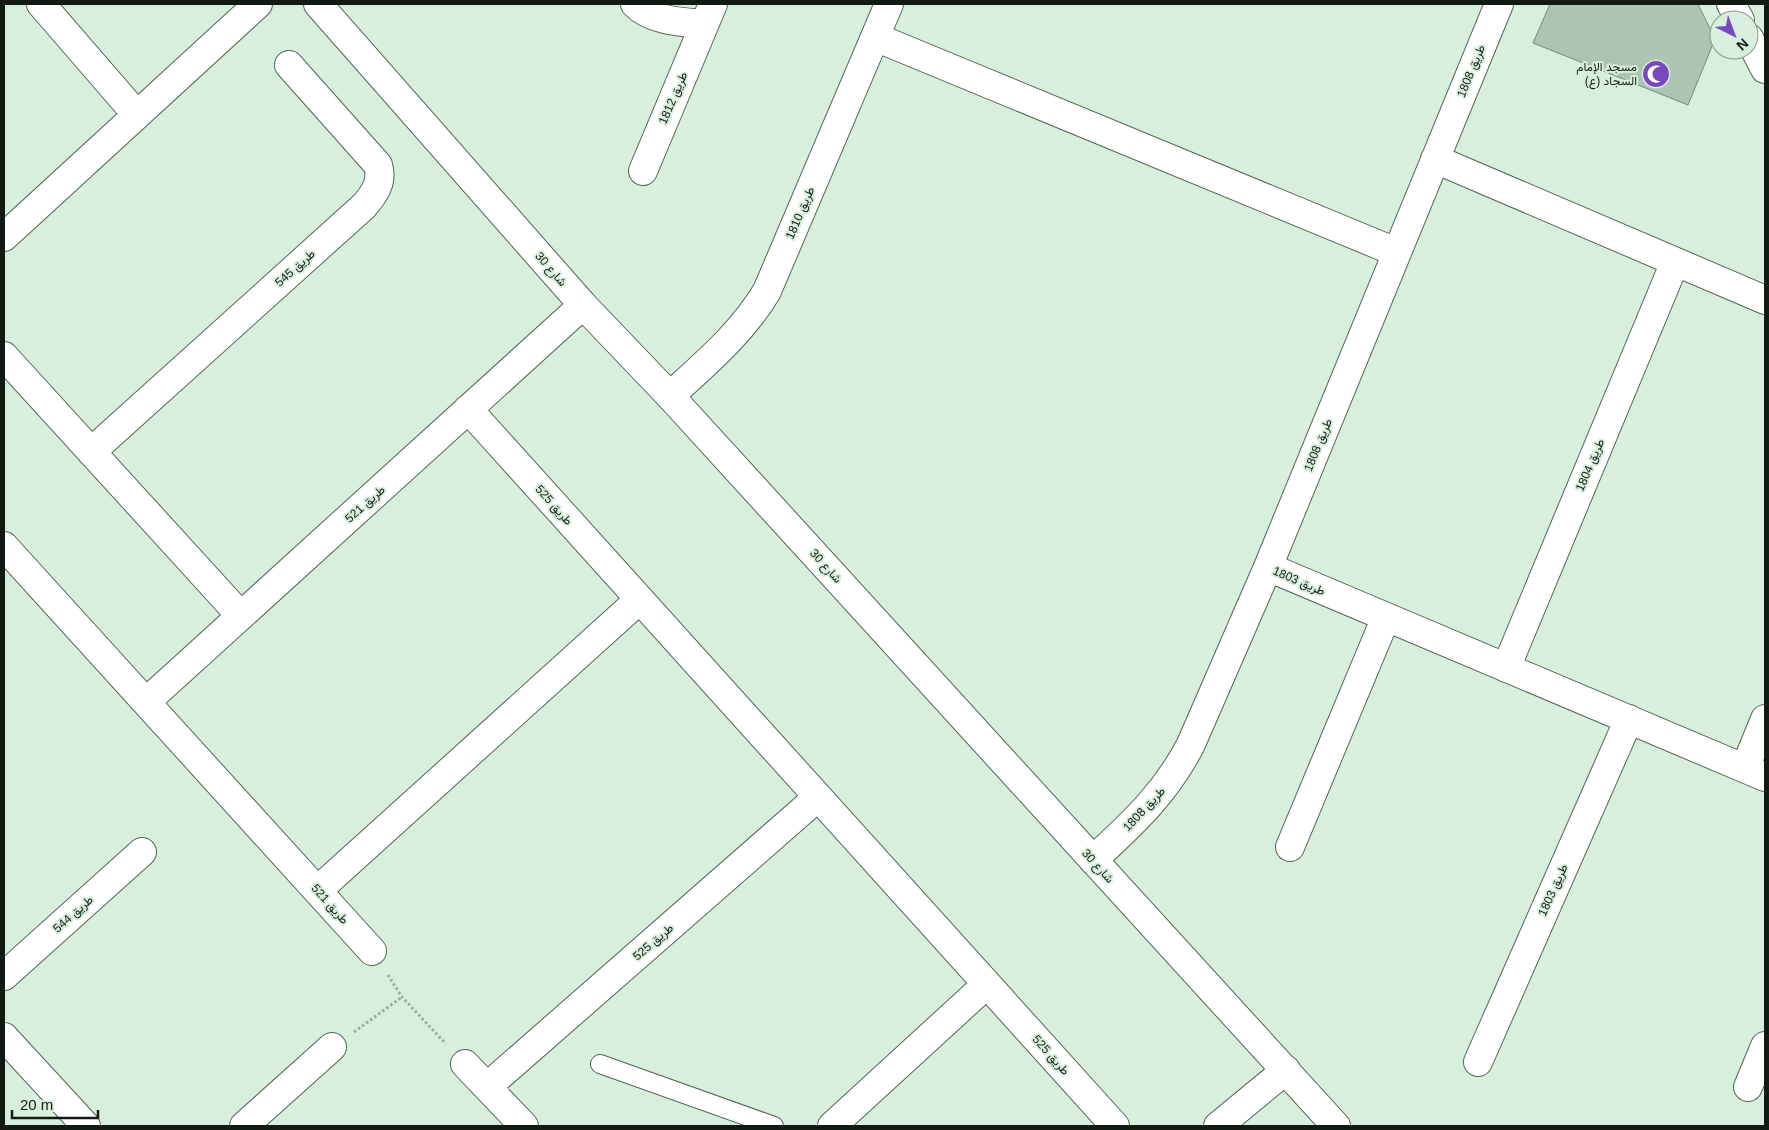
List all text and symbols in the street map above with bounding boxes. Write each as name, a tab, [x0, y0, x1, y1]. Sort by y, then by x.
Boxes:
north arrow	[1709, 10, 1759, 60]
text: N	[1734, 35, 1752, 54]
street label: طريق 1808	[1454, 42, 1489, 100]
mosque icon: مسجد الإمام السجاد (ع)	[1641, 59, 1671, 89]
place label: مسجد الإمام السجاد (ع)	[1576, 60, 1637, 90]
street label: طريق 1812	[656, 70, 691, 127]
street label: طريق 1810	[783, 185, 818, 242]
street label: طريق 545	[272, 246, 319, 290]
street label: شارع 30	[531, 249, 570, 290]
street label: طريق 1808	[1301, 416, 1336, 474]
street label: طريق 1804	[1573, 437, 1608, 494]
street label: طريق 521	[342, 482, 389, 526]
street label: طريق 525	[532, 482, 576, 529]
street label: شارع 30	[806, 546, 845, 587]
street label: طريق 1803	[1270, 564, 1327, 599]
street label: طريق 1808	[1120, 784, 1169, 835]
street label: شارع 30	[1078, 846, 1117, 887]
street label: طريق 1803	[1535, 862, 1572, 919]
street label: طريق 521	[308, 881, 352, 928]
street label: طريق 544	[50, 892, 97, 936]
street label: طريق 525	[630, 921, 677, 964]
street label: طريق 525	[1029, 1032, 1073, 1079]
scale bar	[12, 1088, 99, 1120]
text: 20 m	[20, 1096, 53, 1113]

